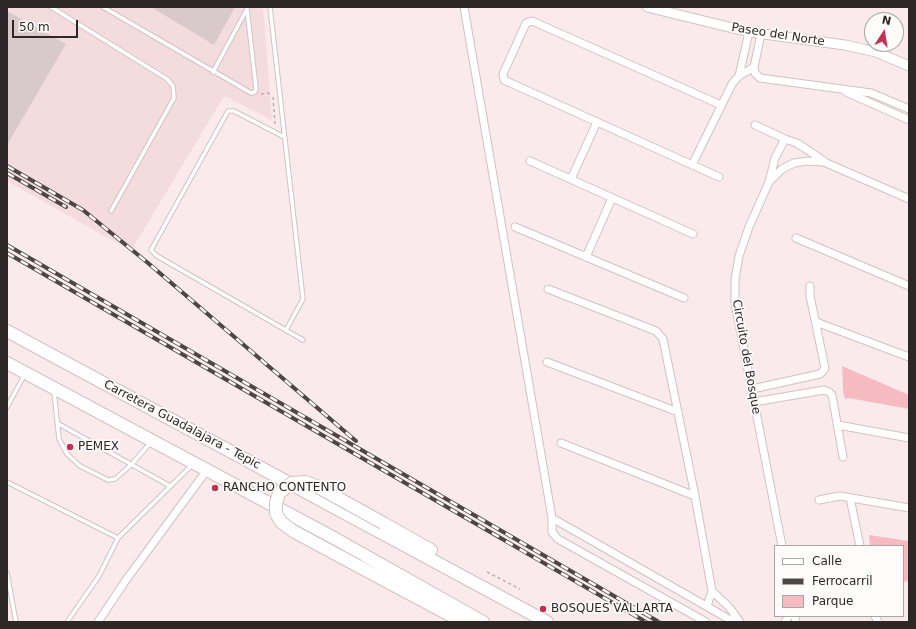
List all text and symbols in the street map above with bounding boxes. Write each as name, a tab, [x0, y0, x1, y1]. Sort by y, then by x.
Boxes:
scale bar	[14, 12, 80, 38]
north arrow	[864, 12, 904, 52]
text: N	[881, 13, 892, 28]
text: 50 m	[19, 20, 50, 34]
street label: Paseo del Norte	[730, 21, 826, 49]
street label: Circuito del Bosque	[729, 298, 763, 416]
street label: Carretera Guadalajara - Tepic	[101, 377, 263, 473]
place label: PEMEX	[78, 440, 119, 454]
marker: PEMEX	[65, 442, 75, 452]
place label: RANCHO CONTENTO	[223, 481, 346, 495]
marker: RANCHO CONTENTO	[210, 483, 220, 493]
legend	[774, 545, 904, 617]
text: Calle	[812, 554, 842, 568]
text: Ferrocarril	[812, 574, 873, 588]
text: Parque	[812, 594, 853, 608]
place label: BOSQUES VALLARTA	[551, 602, 673, 616]
marker: BOSQUES VALLARTA	[538, 604, 548, 614]

